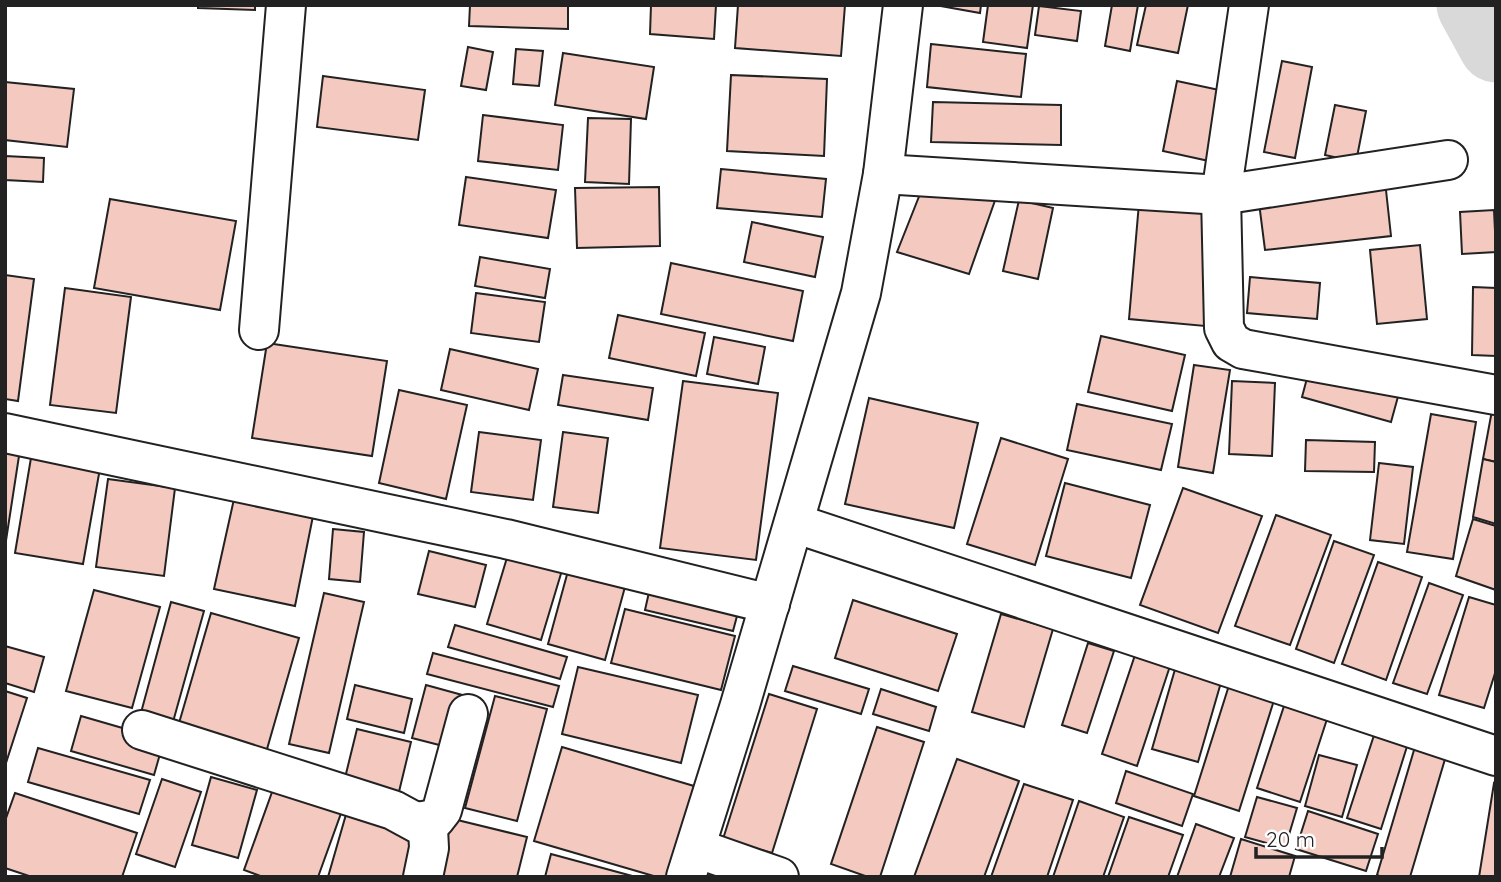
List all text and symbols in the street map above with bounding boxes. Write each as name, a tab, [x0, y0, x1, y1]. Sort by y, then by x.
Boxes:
scale bar	[1256, 816, 1382, 860]
text: 20 m	[1266, 826, 1315, 852]

